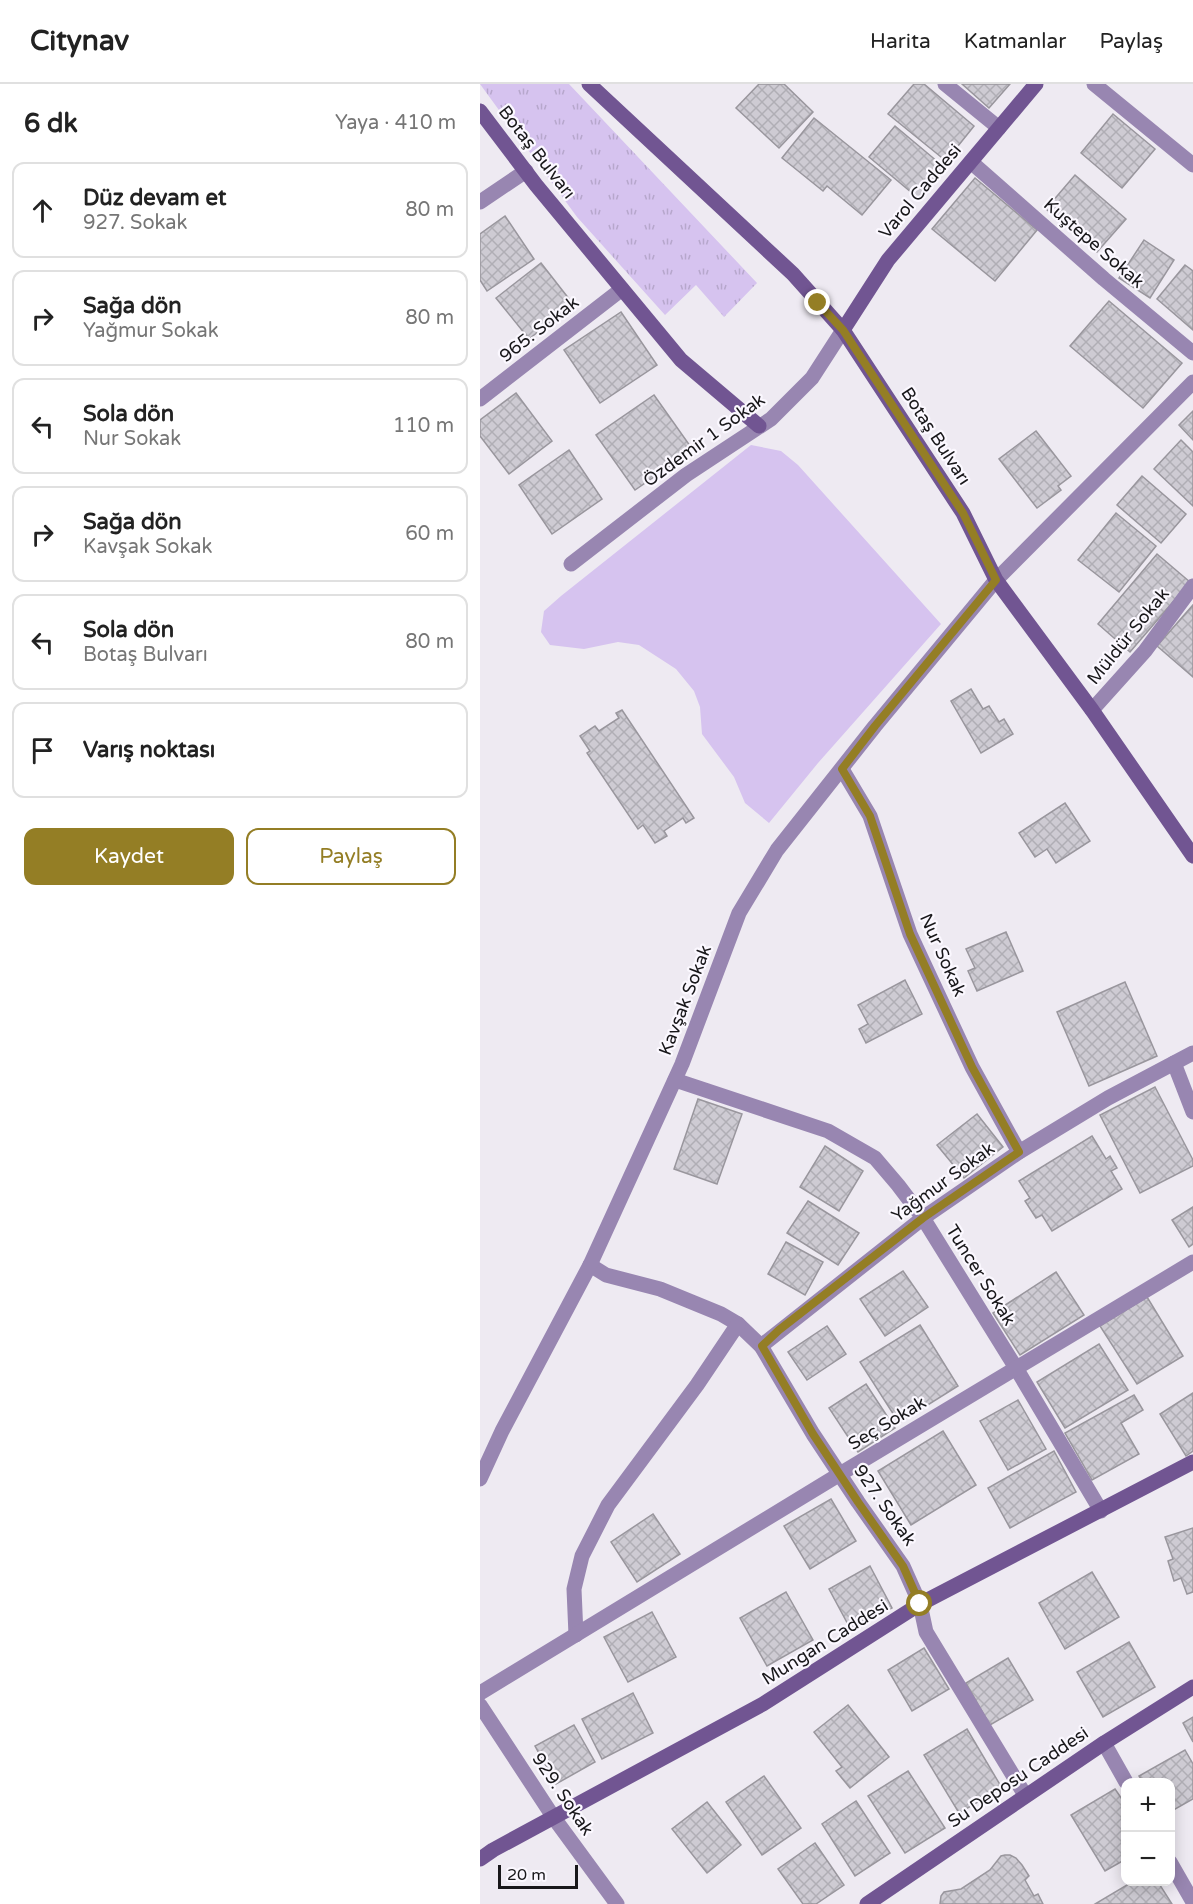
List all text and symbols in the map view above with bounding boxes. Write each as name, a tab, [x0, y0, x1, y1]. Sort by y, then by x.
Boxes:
text: Citynav	[30, 24, 129, 58]
text: Harita	[870, 29, 931, 54]
text: Katmanlar	[964, 29, 1066, 54]
text: Paylaş	[1099, 29, 1163, 54]
street label: Botaş Bulvarı	[494, 101, 580, 203]
text: 6 dk	[24, 108, 78, 139]
text: Yaya · 410 m	[335, 111, 456, 135]
street label: Varol Caddesi	[874, 139, 966, 243]
text: Düz devam et	[83, 185, 226, 211]
street label: Kuştepe Sokak	[1039, 193, 1149, 293]
icon: ahead	[26, 194, 59, 227]
text: 80 m	[405, 198, 454, 222]
text: 927. Sokak	[83, 211, 187, 235]
route end	[804, 289, 830, 315]
street label: 965. Sokak	[495, 291, 583, 367]
text: Sağa dön	[83, 293, 182, 319]
icon: right	[26, 302, 59, 335]
text: 80 m	[405, 306, 454, 330]
text: Yağmur Sokak	[83, 319, 219, 343]
street label: Botaş Bulvarı	[896, 383, 976, 489]
street label: Özdemir 1 Sokak	[639, 388, 769, 492]
text: Sola dön	[83, 401, 174, 427]
icon: left	[26, 410, 59, 443]
text: 110 m	[393, 414, 454, 438]
text: Nur Sokak	[83, 427, 181, 451]
text: Sağa dön	[83, 509, 182, 535]
icon: right	[26, 518, 59, 551]
text: 60 m	[405, 522, 454, 546]
text: Kavşak Sokak	[83, 535, 212, 559]
street label: Müldür Sokak	[1082, 583, 1174, 689]
text: Sola dön	[83, 617, 174, 643]
icon: left	[26, 626, 59, 659]
text: 80 m	[405, 630, 454, 654]
text: Botaş Bulvarı	[83, 643, 208, 667]
icon: arrive	[26, 734, 59, 767]
text: Varış noktası	[83, 737, 215, 763]
button: Kaydet	[24, 828, 234, 885]
button: Paylaş	[246, 828, 456, 885]
street label: Nur Sokak	[915, 910, 971, 1000]
street label: Kavşak Sokak	[654, 942, 716, 1058]
street label: Yağmur Sokak	[887, 1137, 999, 1227]
street label: Tuncer Sokak	[941, 1221, 1021, 1330]
street label: Seç Sokak	[844, 1391, 930, 1455]
street label: 927. Sokak	[849, 1460, 921, 1550]
route start	[906, 1590, 932, 1616]
street label: Mungan Caddesi	[758, 1594, 892, 1690]
street label: Su Deposu Caddesi	[943, 1722, 1093, 1832]
street label: 929. Sokak	[527, 1749, 599, 1840]
map controls	[1121, 1778, 1175, 1886]
button: +	[1121, 1778, 1175, 1832]
button: −	[1121, 1832, 1175, 1886]
scale bar	[498, 1862, 578, 1890]
text: 20 m	[507, 1865, 546, 1885]

